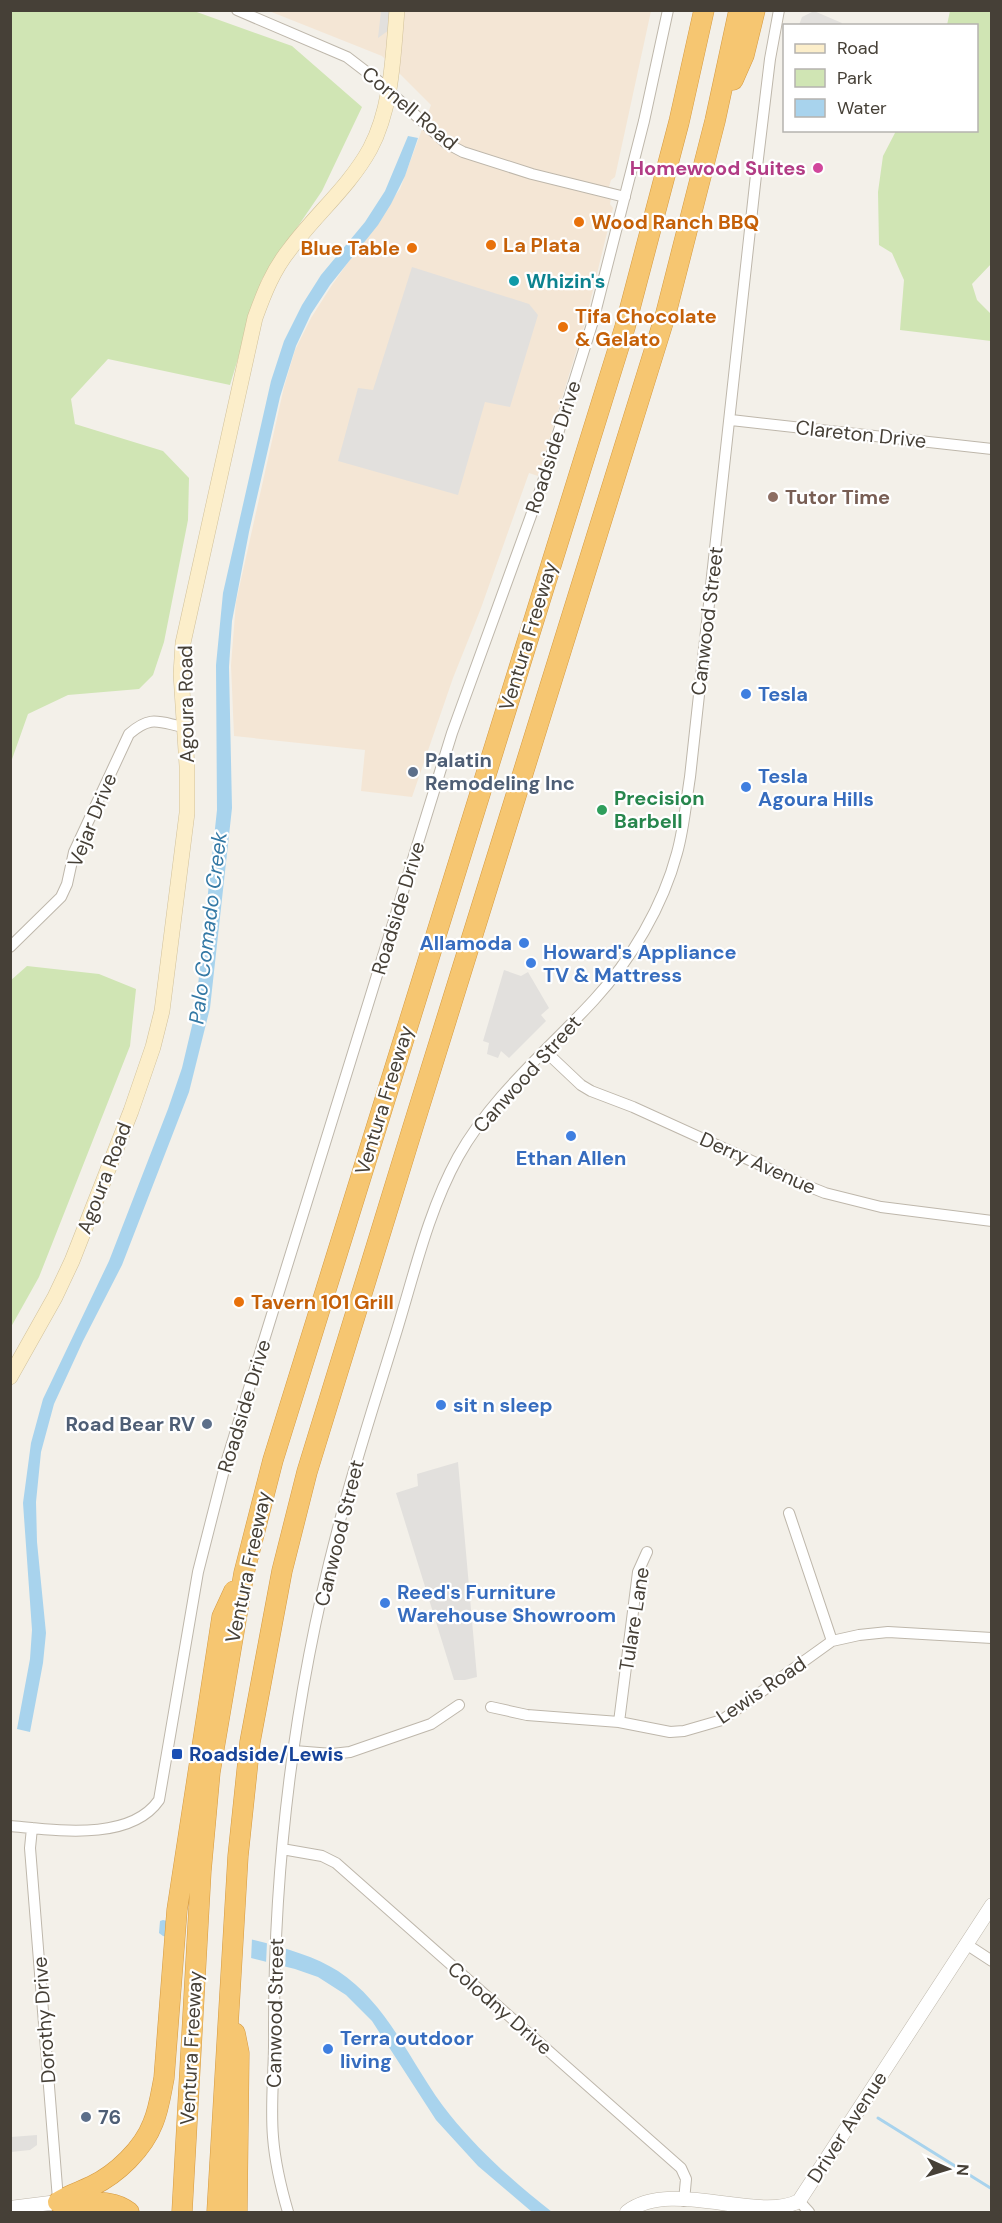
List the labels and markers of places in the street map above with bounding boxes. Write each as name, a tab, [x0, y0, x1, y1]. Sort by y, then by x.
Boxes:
place label: Homewood Suites	[630, 155, 806, 181]
marker: Homewood Suites	[811, 161, 825, 175]
place label: Wood Ranch BBQ	[591, 209, 759, 235]
marker: Wood Ranch BBQ	[572, 215, 586, 229]
place label: La Plata	[503, 232, 580, 258]
place label: Blue Table	[300, 235, 400, 261]
marker: La Plata	[484, 238, 498, 252]
marker: Blue Table	[405, 241, 419, 255]
place label: Whizin's	[526, 268, 605, 294]
marker: Whizin's	[507, 274, 521, 288]
place label: Tifa Chocolate & Gelato	[575, 303, 717, 352]
marker: Tifa Chocolate & Gelato	[556, 320, 570, 334]
place label: Tutor Time	[785, 484, 890, 510]
marker: Tutor Time	[766, 490, 780, 504]
place label: Tesla	[758, 681, 808, 707]
marker: Tesla	[739, 687, 753, 701]
place label: Palatin Remodeling Inc	[425, 747, 575, 796]
place label: Tesla Agoura Hills	[758, 763, 874, 812]
marker: Palatin Remodeling Inc	[406, 765, 420, 779]
marker: Tesla Agoura Hills	[739, 780, 753, 794]
place label: Precision Barbell	[614, 785, 705, 834]
marker: Precision Barbell	[595, 803, 609, 817]
place label: Allamoda	[420, 930, 512, 956]
marker: Allamoda	[517, 936, 531, 950]
place label: Howard's Appliance TV & Mattress	[543, 939, 737, 988]
marker: Howard's Appliance TV & Mattress	[524, 956, 538, 970]
marker: Ethan Allen	[564, 1129, 578, 1143]
place label: Ethan Allen	[516, 1145, 626, 1171]
place label: Tavern 101 Grill	[251, 1289, 394, 1315]
marker: Tavern 101 Grill	[232, 1295, 246, 1309]
place label: sit n sleep	[453, 1392, 553, 1418]
marker: sit n sleep	[434, 1398, 448, 1412]
place label: Road Bear RV	[66, 1411, 195, 1437]
marker: Road Bear RV	[200, 1417, 214, 1431]
place label: Reed's Furniture Warehouse Showroom	[397, 1579, 616, 1628]
marker: Reed's Furniture Warehouse Showroom	[378, 1596, 392, 1610]
place label: Roadside/Lewis	[189, 1741, 344, 1767]
marker: Roadside/Lewis	[170, 1747, 184, 1761]
place label: Terra outdoor living	[340, 2025, 474, 2074]
marker: Terra outdoor living	[321, 2042, 335, 2056]
place label: 76	[98, 2104, 121, 2130]
marker: 76	[79, 2110, 93, 2124]

